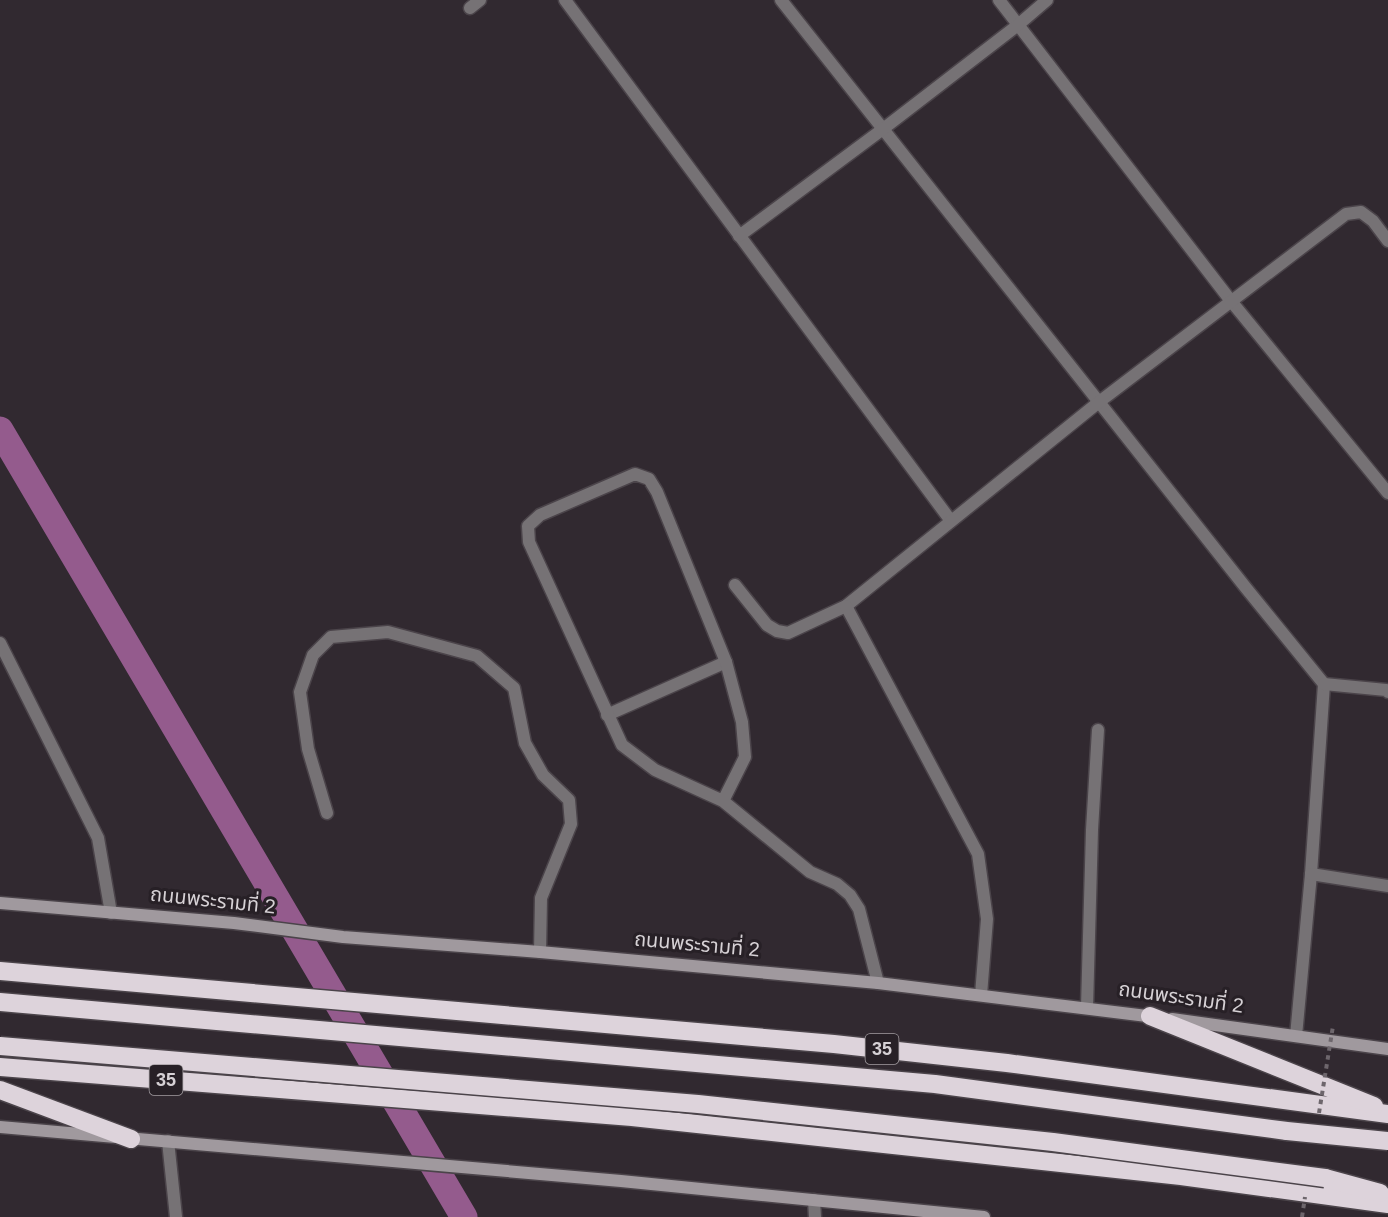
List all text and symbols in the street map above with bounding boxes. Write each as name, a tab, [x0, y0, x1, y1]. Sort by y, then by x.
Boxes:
street label: ถนนพระรามที่ 2	[149, 879, 277, 918]
street label: ถนนพระรามที่ 2	[633, 925, 761, 960]
street label: ถนนพระรามที่ 2	[1117, 974, 1245, 1017]
road number: 35	[866, 1034, 898, 1064]
road number: 35	[150, 1065, 182, 1095]

